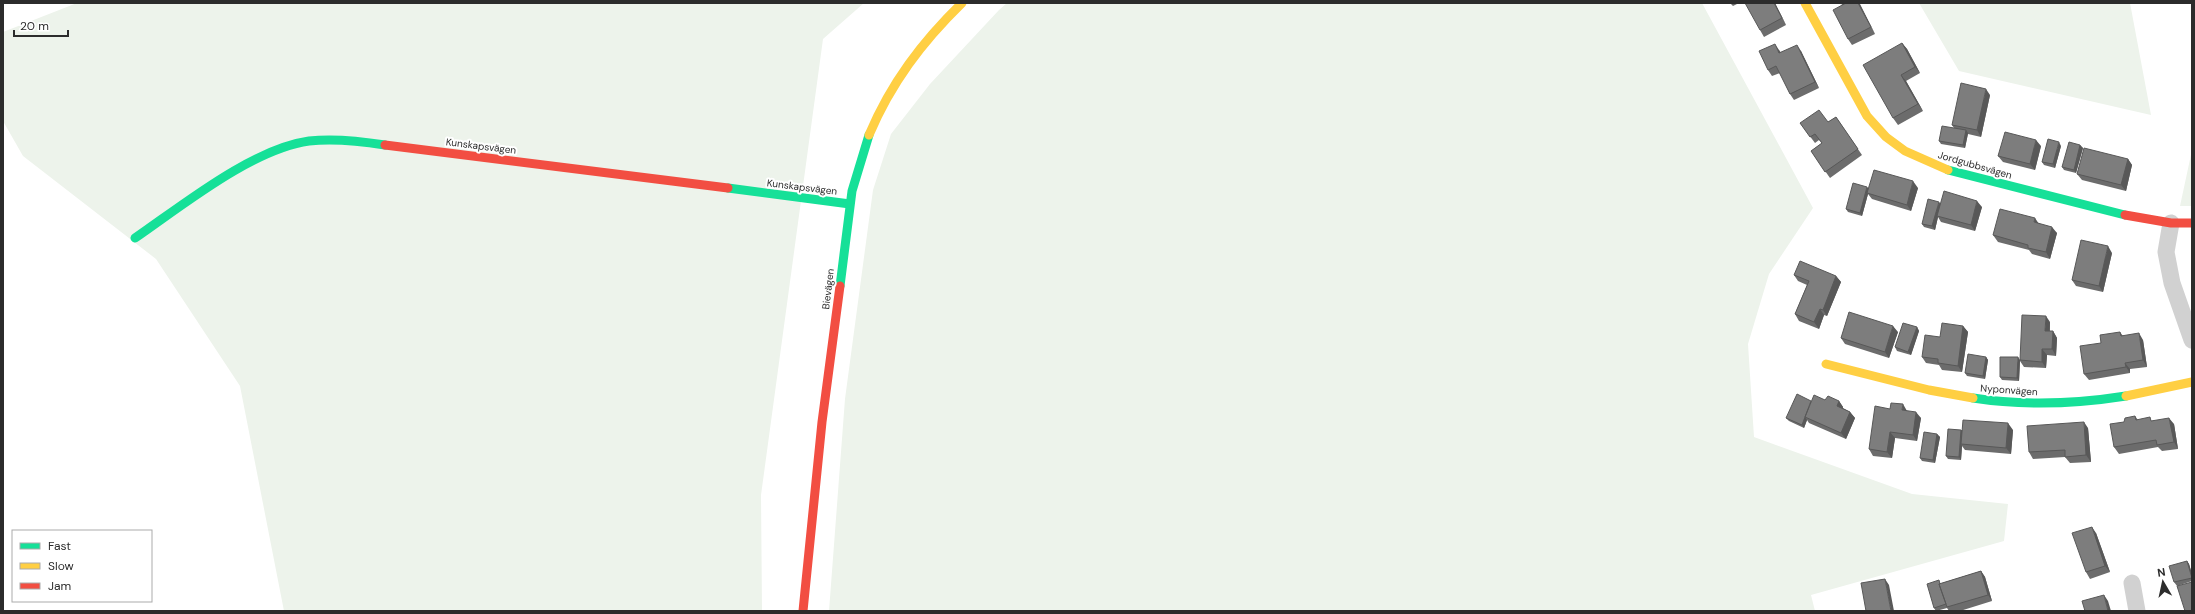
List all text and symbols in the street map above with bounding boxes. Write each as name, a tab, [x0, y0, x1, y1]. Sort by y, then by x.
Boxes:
scale bar	[14, 12, 68, 38]
text: 20 m	[20, 18, 49, 34]
street label: Kunskapsvägen	[445, 135, 517, 157]
street label: Jordgubbsvägen	[1936, 148, 2014, 182]
street label: Kunskapsvägen	[766, 176, 838, 198]
street label: Bievägen	[819, 268, 837, 310]
street label: Nyponvägen	[1980, 382, 2038, 399]
legend	[12, 530, 152, 602]
text: Fast	[48, 538, 71, 554]
text: Slow	[48, 558, 74, 574]
north arrow	[2143, 562, 2183, 602]
text: N	[2156, 565, 2166, 580]
text: Jam	[48, 578, 71, 594]

